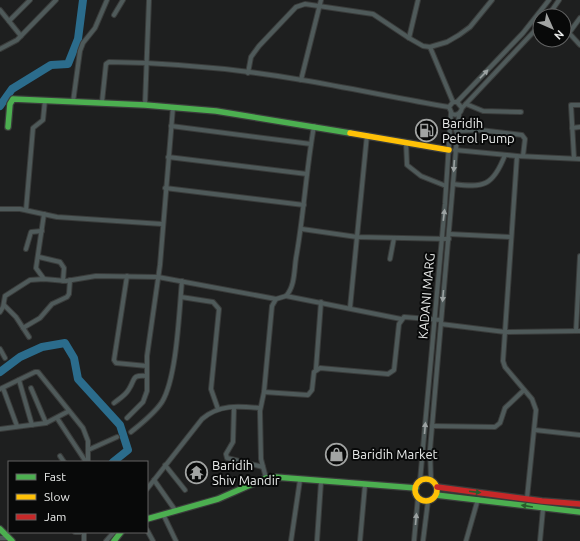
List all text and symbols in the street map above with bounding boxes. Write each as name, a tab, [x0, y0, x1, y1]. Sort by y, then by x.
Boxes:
north arrow	[532, 8, 572, 48]
text: N	[552, 28, 566, 42]
one-way arrow	[479, 69, 489, 79]
place label: Baridih Petrol Pump	[442, 116, 515, 145]
fuel station icon: Baridih Petrol Pump	[414, 117, 440, 143]
one-way arrow	[451, 160, 458, 172]
one-way arrow	[440, 209, 447, 221]
street label: KADANI MARG	[415, 252, 437, 340]
one-way arrow	[440, 290, 447, 302]
one-way arrow	[421, 422, 428, 434]
shop icon: Baridih Market	[323, 441, 349, 467]
place label: Baridih Market	[352, 447, 438, 461]
place label: Baridih Shiv Mandir	[212, 458, 280, 487]
temple icon: Baridih Shiv Mandir	[183, 459, 209, 485]
legend	[8, 461, 148, 533]
text: Fast	[44, 470, 66, 483]
one-way arrow	[469, 489, 481, 495]
text: Slow	[44, 490, 70, 503]
one-way arrow	[521, 503, 533, 509]
text: Jam	[44, 510, 66, 523]
one-way arrow	[413, 513, 419, 525]

